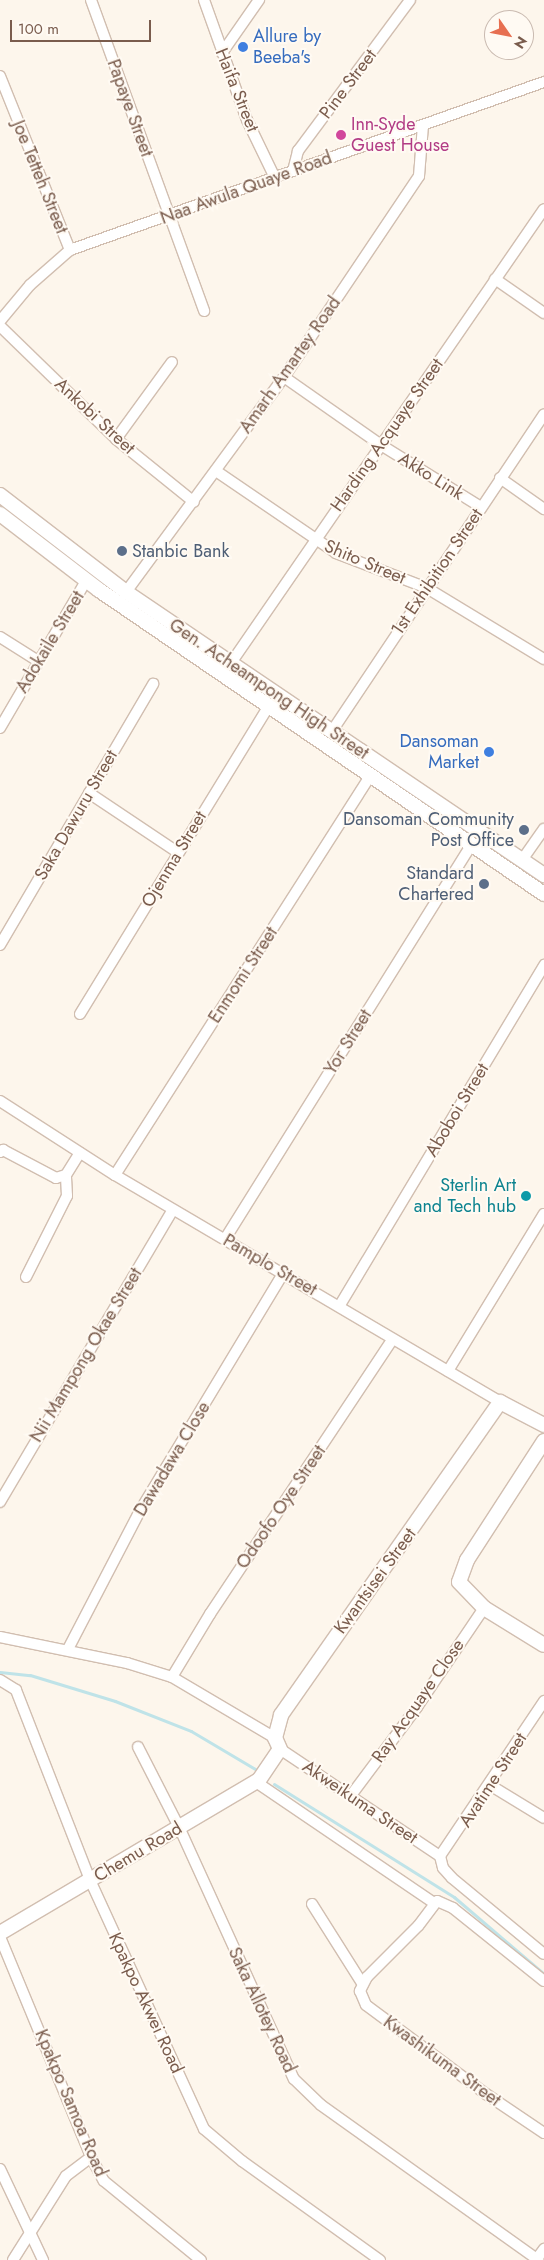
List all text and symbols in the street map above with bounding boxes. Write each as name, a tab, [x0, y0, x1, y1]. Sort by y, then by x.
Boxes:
scale bar	[12, 10, 154, 42]
north arrow	[484, 10, 534, 60]
text: 100 m	[18, 18, 59, 40]
place label: Allure by Beeba's	[253, 26, 321, 68]
text: N	[509, 33, 532, 53]
marker: Allure by Beeba's	[237, 41, 249, 53]
street label: Haifa Street	[210, 45, 264, 135]
street label: Pine Street	[315, 45, 381, 123]
street label: Papaye Street	[102, 56, 158, 160]
place label: Inn-Syde Guest House	[351, 114, 449, 156]
street label: Joe Tetteh Street	[7, 117, 73, 237]
marker: Inn-Syde Guest House	[335, 129, 347, 141]
street label: Naa Awula Quaye Road	[157, 147, 335, 229]
street label: Amarh Amartey Road	[235, 293, 345, 437]
street label: Harding Acquaye Street	[326, 354, 448, 516]
street label: Ankobi Street	[50, 373, 140, 459]
street label: Akko Link	[394, 448, 468, 504]
street label: 1st Exhibition Street	[387, 505, 487, 639]
street label: Shito Street	[321, 535, 409, 589]
place label: Stanbic Bank	[132, 540, 229, 562]
marker: Stanbic Bank	[116, 545, 128, 557]
street label: Adokaile Street	[11, 587, 89, 697]
street label: Gen. Acheampong High Street	[165, 614, 373, 764]
place label: Dansoman Market	[399, 731, 479, 774]
street label: Saka Dawuru Street	[30, 746, 122, 884]
marker: Dansoman Market	[483, 746, 495, 758]
street label: Ojenma Street	[137, 807, 211, 911]
place label: Dansoman Community Post Office	[343, 809, 514, 852]
marker: Dansoman Community Post Office	[518, 824, 530, 836]
place label: Standard Chartered	[398, 863, 474, 906]
marker: Standard Chartered	[478, 878, 490, 890]
street label: Enmomi Street	[204, 923, 282, 1027]
street label: Yor Street	[320, 1005, 376, 1079]
street label: Aboboi Street	[421, 1059, 493, 1161]
place label: Sterlin Art and Tech hub	[414, 1175, 516, 1218]
marker: Sterlin Art and Tech hub	[520, 1190, 532, 1202]
street label: Pamplo Street	[219, 1229, 321, 1301]
street label: Nii Mampong Okae Street	[25, 1264, 147, 1446]
street label: Dawadawa Close	[129, 1398, 215, 1520]
street label: Odoofo Oye Street	[232, 1441, 330, 1573]
street label: Kwantsisei Street	[329, 1524, 421, 1638]
street label: Ray Acquaye Close	[367, 1635, 469, 1767]
street label: Avatime Street	[454, 1729, 532, 1831]
street label: Akweikuma Street	[298, 1756, 422, 1848]
street label: Chemu Road	[90, 1817, 186, 1887]
street label: Kpakpo Akwei Road	[104, 1929, 188, 2077]
street label: Saka Allotey Road	[223, 1944, 301, 2076]
street label: Kwashikuma Street	[379, 2011, 505, 2111]
street label: Kpakpo Samoa Road	[30, 2026, 112, 2180]

